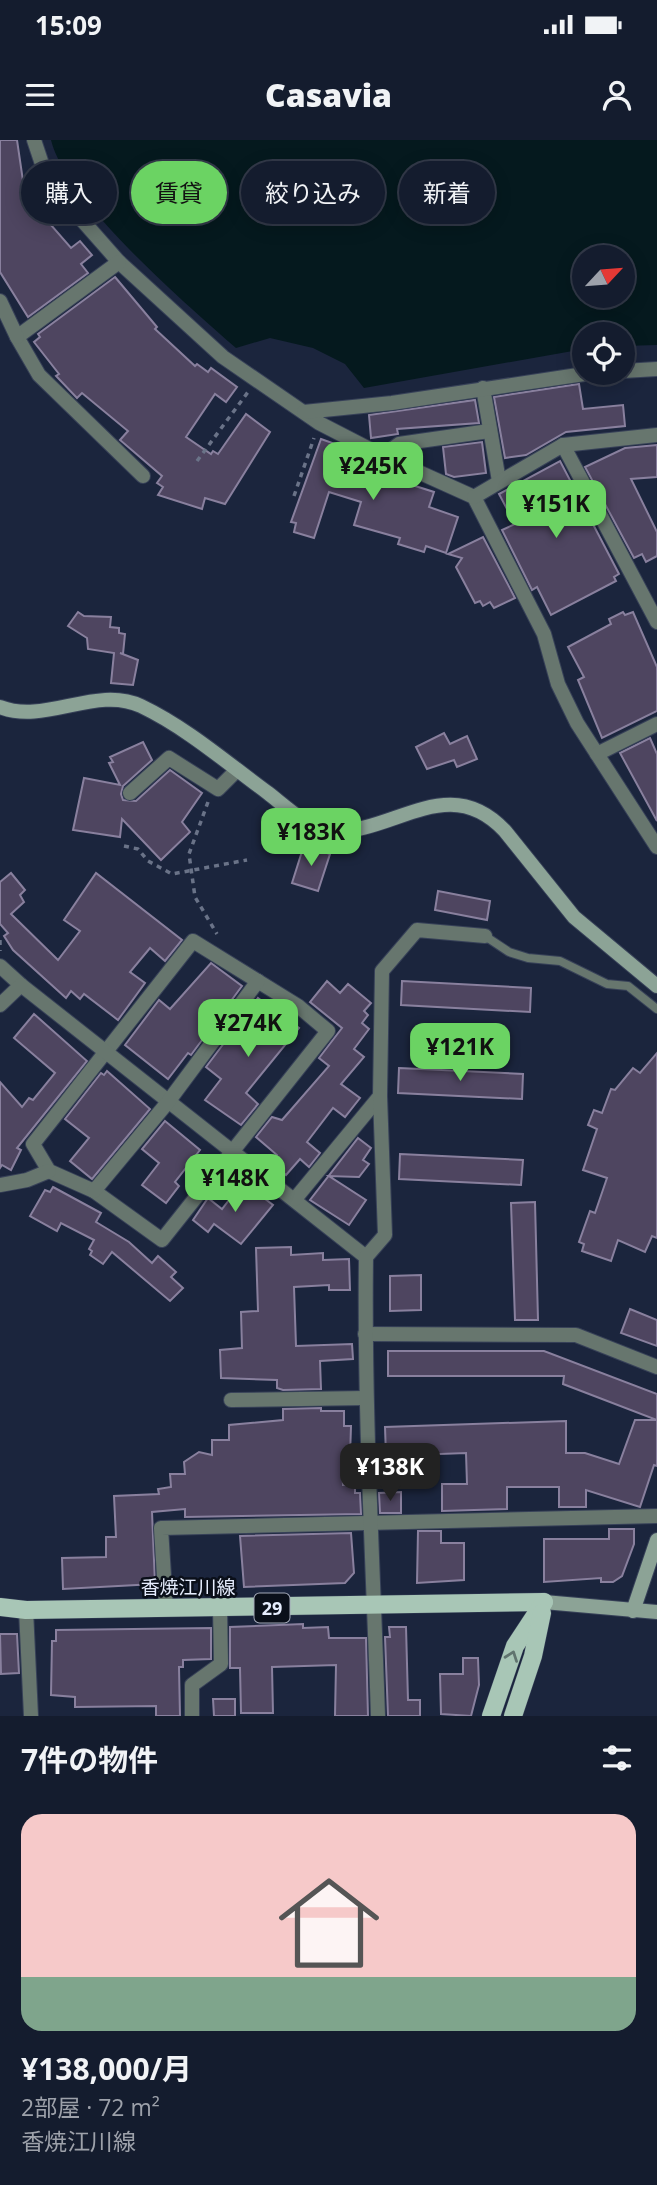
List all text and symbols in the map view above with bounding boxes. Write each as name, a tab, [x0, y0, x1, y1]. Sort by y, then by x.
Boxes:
text: 15:09	[35, 7, 102, 43]
text: Casavia	[265, 73, 392, 116]
icon: menu	[21, 76, 59, 114]
icon: person	[598, 76, 636, 114]
chip: 購入	[21, 161, 117, 224]
chip: 賃貸	[131, 161, 227, 224]
chip: 絞り込み	[241, 161, 385, 224]
chip: 新着	[399, 161, 495, 224]
north arrow	[572, 245, 635, 308]
map controls	[572, 245, 635, 385]
button: locate	[572, 322, 635, 385]
pin: ¥245K	[324, 442, 422, 502]
text: ¥245K	[339, 449, 407, 481]
pin: ¥151K	[507, 480, 605, 540]
text: ¥151K	[522, 487, 590, 519]
pin: ¥183K	[262, 808, 360, 868]
text: ¥183K	[277, 815, 345, 847]
pin: ¥274K	[199, 1000, 297, 1059]
text: ¥274K	[214, 1006, 282, 1038]
pin: ¥121K	[411, 1024, 509, 1083]
text: ¥121K	[426, 1030, 494, 1062]
pin: ¥148K	[186, 1154, 284, 1214]
text: ¥148K	[201, 1161, 269, 1193]
pin: ¥138K	[341, 1444, 439, 1503]
text: ¥138K	[356, 1450, 424, 1482]
street label: 香焼江川線	[140, 1574, 236, 1600]
road number: 29	[254, 1594, 290, 1623]
one-way arrow	[504, 1651, 518, 1663]
text: 7件の物件	[21, 1739, 158, 1780]
icon: filters	[598, 1739, 636, 1777]
icon: home	[266, 1860, 392, 1986]
text: ¥138,000/月	[21, 2048, 192, 2089]
text: 2部屋 · 72 m²	[21, 2091, 160, 2123]
text: 香焼江川線	[21, 2125, 136, 2157]

